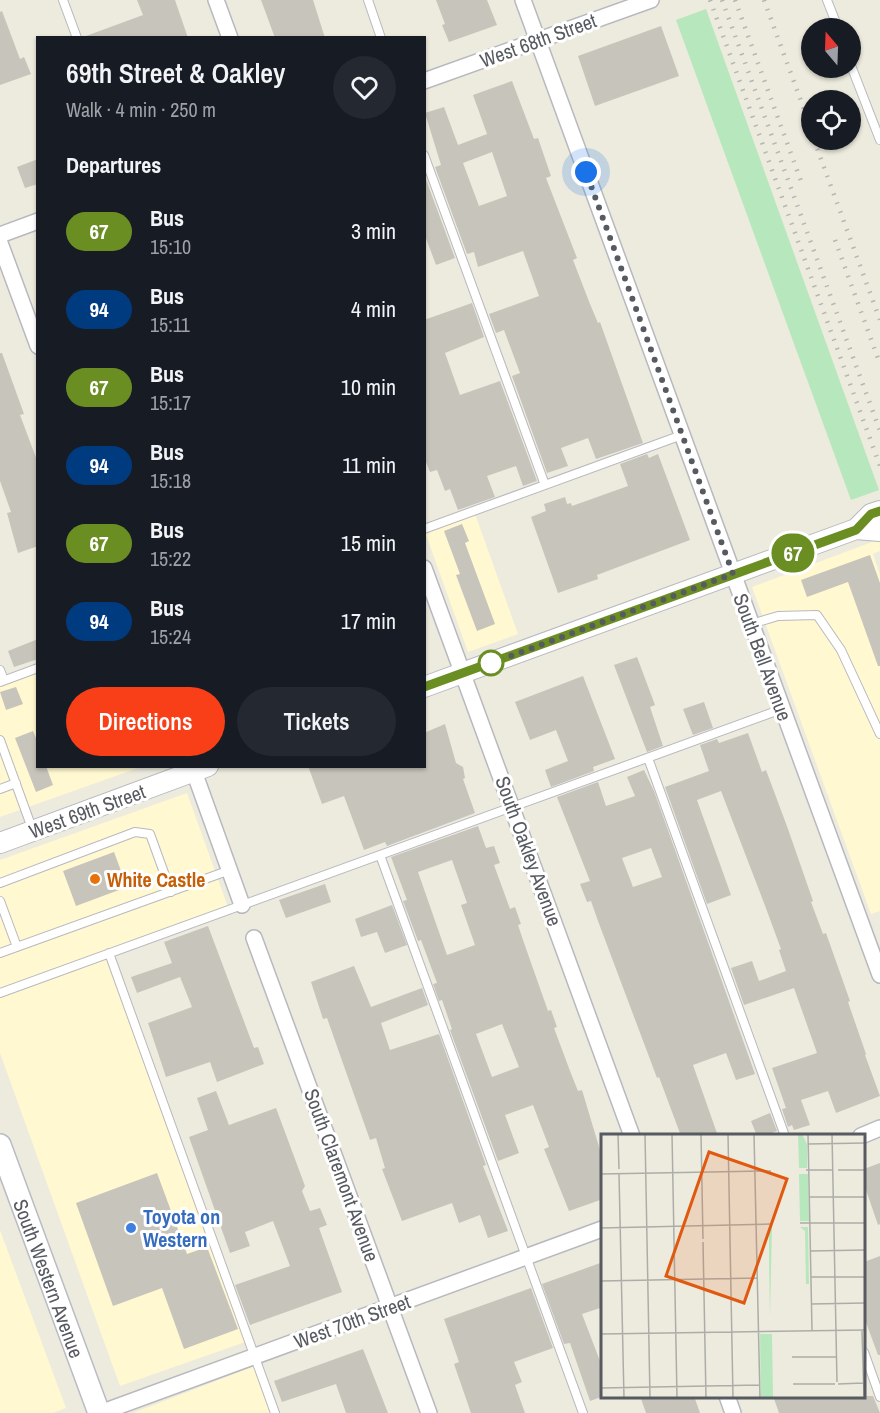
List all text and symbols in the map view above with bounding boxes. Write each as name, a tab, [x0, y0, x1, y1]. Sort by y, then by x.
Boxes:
street label: West 68th Street	[476, 6, 600, 74]
north arrow	[801, 18, 861, 78]
map controls	[801, 18, 861, 150]
text: 69th Street & Oakley	[66, 54, 285, 92]
button: heart	[333, 56, 396, 119]
button: locate	[801, 90, 861, 150]
text: Walk · 4 min · 250 m	[66, 96, 216, 123]
text: Departures	[66, 150, 161, 180]
your location	[571, 157, 601, 187]
text: Bus	[150, 203, 184, 233]
text: 3 min	[351, 216, 396, 246]
text: 67	[89, 217, 109, 246]
text: 15:10	[150, 233, 191, 260]
text: Bus	[150, 281, 184, 311]
text: 4 min	[351, 294, 396, 324]
text: 94	[89, 295, 109, 324]
text: 15:11	[150, 311, 190, 338]
text: Bus	[150, 359, 184, 389]
text: 10 min	[341, 372, 396, 402]
text: 67	[89, 373, 109, 402]
text: 15:17	[150, 389, 191, 416]
text: Bus	[150, 437, 184, 467]
text: 11 min	[342, 450, 396, 480]
text: 94	[89, 451, 109, 480]
text: 15:18	[150, 467, 191, 494]
text: Bus	[150, 515, 184, 545]
text: 15 min	[341, 528, 396, 558]
text: 67	[89, 529, 109, 558]
line badge: 67	[766, 534, 820, 572]
text: 67	[783, 539, 803, 568]
text: 15:22	[150, 545, 191, 572]
street label: South Bell Avenue	[727, 590, 799, 724]
text: Bus	[150, 593, 184, 623]
text: 17 min	[341, 606, 396, 636]
text: 94	[89, 607, 109, 636]
text: 15:24	[150, 623, 191, 650]
unlabelled marker	[478, 650, 504, 676]
button: Directions	[66, 687, 225, 756]
button: Tickets	[237, 687, 396, 756]
street label: South Oakley Avenue	[489, 772, 569, 930]
street label: West 69th Street	[25, 777, 149, 845]
place label: White Castle	[107, 866, 205, 893]
marker: White Castle	[88, 872, 102, 886]
street label: South Claremont Avenue	[298, 1085, 386, 1265]
inset map	[601, 1134, 865, 1398]
street label: South Western Avenue	[8, 1195, 91, 1361]
place label: Toyota on Western	[143, 1203, 220, 1253]
marker: Toyota on Western	[124, 1221, 138, 1235]
street label: West 70th Street	[290, 1287, 414, 1355]

